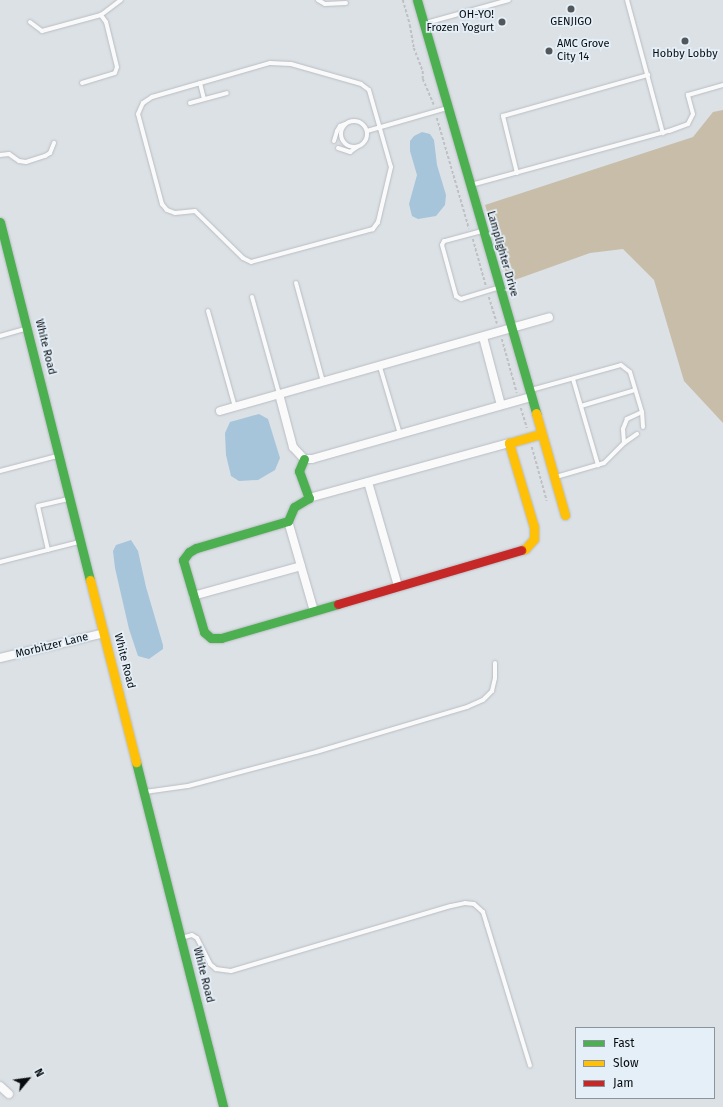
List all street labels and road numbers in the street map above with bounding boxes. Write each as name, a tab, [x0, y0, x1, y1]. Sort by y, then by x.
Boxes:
street label: Lamplighter Drive	[483, 210, 521, 298]
street label: White Road	[32, 318, 58, 376]
street label: Morbitzer Lane	[14, 631, 90, 661]
street label: White Road	[111, 632, 137, 690]
street label: White Road	[190, 946, 216, 1004]

